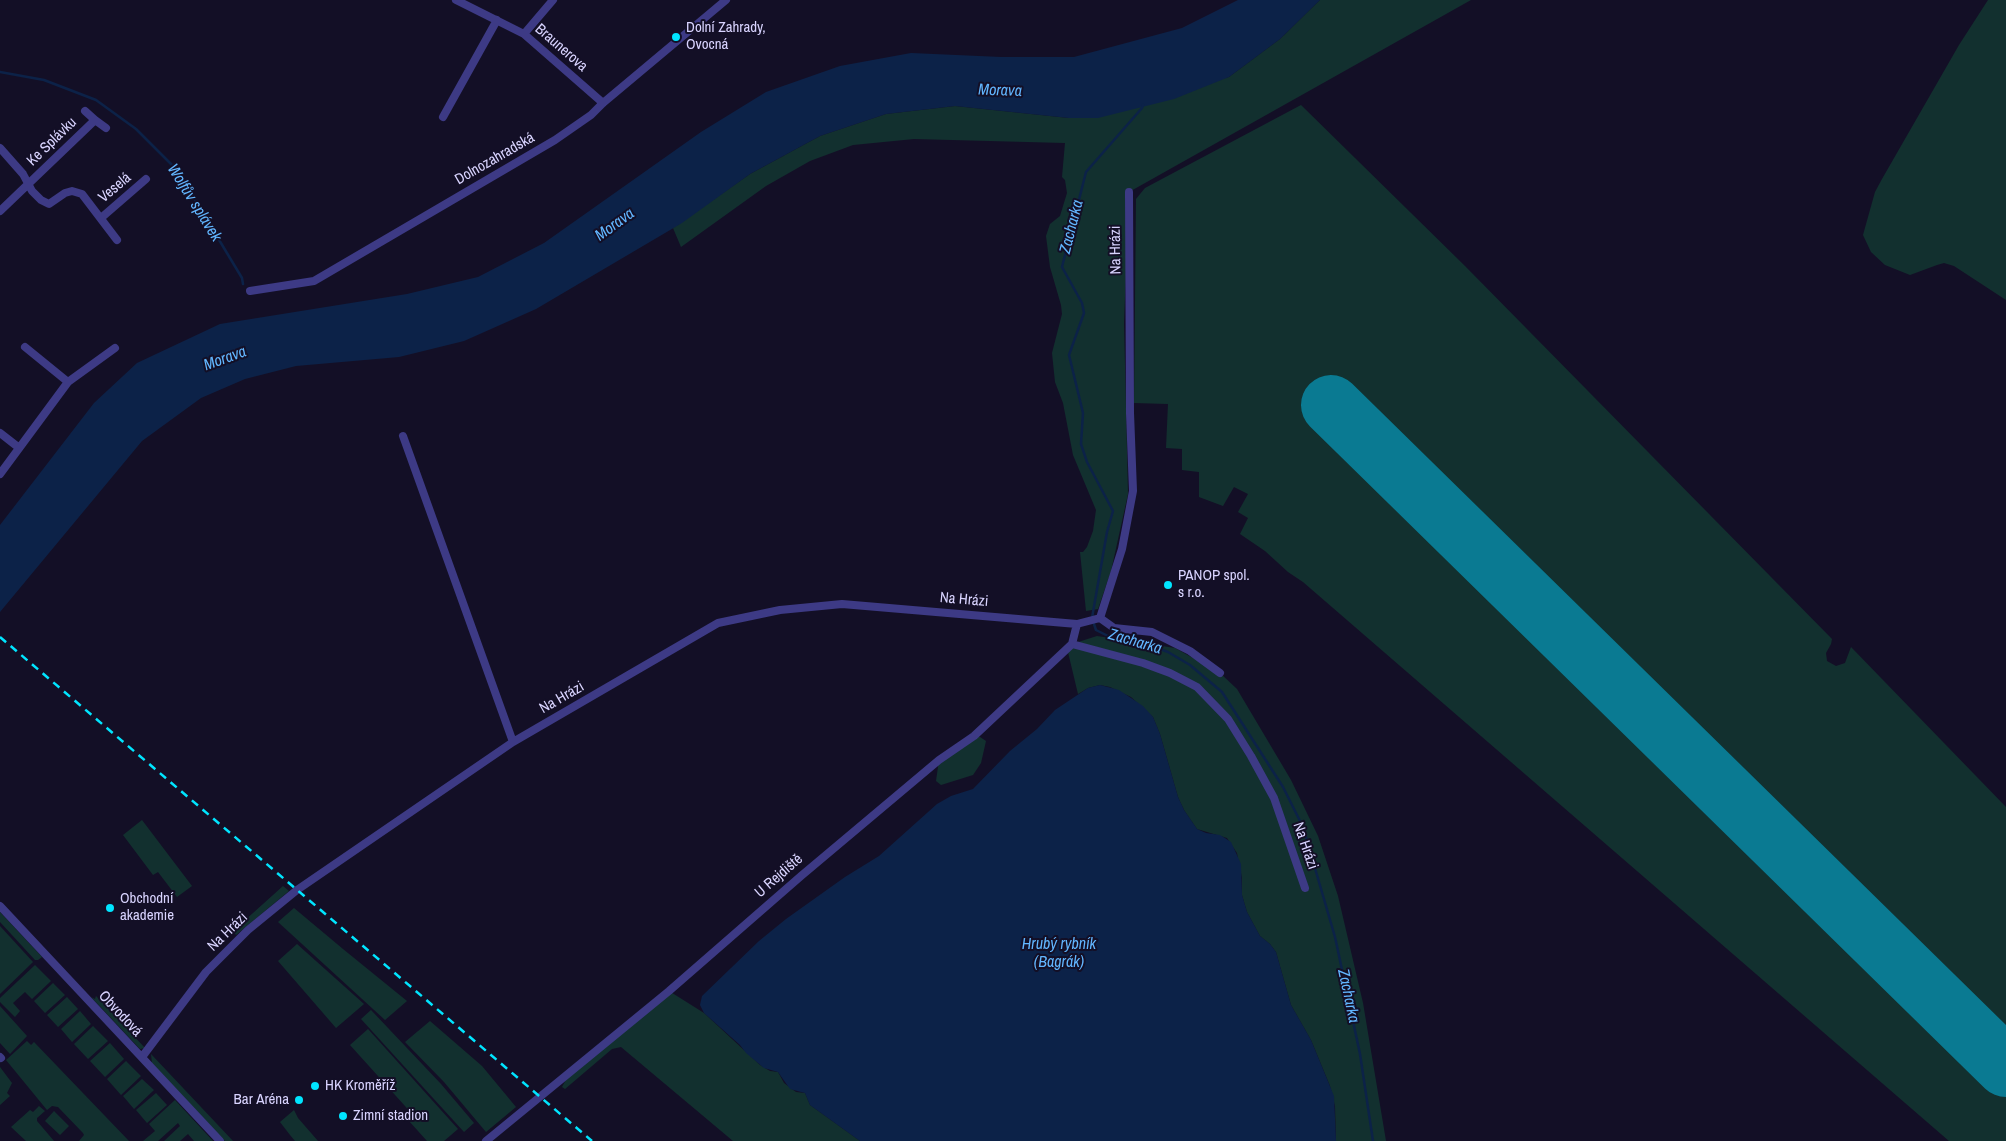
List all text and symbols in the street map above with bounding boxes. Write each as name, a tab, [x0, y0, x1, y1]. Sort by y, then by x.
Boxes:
place label: Dolní Zahrady, Ovocná	[686, 19, 766, 54]
street label: Braunerova	[531, 20, 591, 76]
marker: Dolní Zahrady, Ovocná	[670, 31, 682, 43]
water label: Morava	[978, 81, 1022, 101]
street label: Ke Splávku	[23, 114, 81, 170]
street label: Dolnozahradská	[452, 129, 538, 189]
water label: Wolfův splávek	[163, 161, 225, 245]
street label: Veselá	[95, 169, 135, 207]
water label: Zacharka	[1056, 198, 1088, 256]
water label: Morava	[592, 204, 638, 246]
street label: Na Hrázi	[1107, 226, 1125, 274]
water label: Morava	[201, 342, 249, 376]
place label: PANOP spol. s r.o.	[1178, 567, 1250, 602]
marker: PANOP spol. s r.o.	[1162, 579, 1174, 591]
street label: Na Hrázi	[939, 589, 989, 611]
water label: Zacharka	[1106, 625, 1164, 659]
street label: Na Hrázi	[536, 678, 588, 718]
street label: Na Hrázi	[1289, 820, 1321, 872]
street label: U Rejdiště	[751, 850, 807, 902]
place label: Obchodní akademie	[120, 890, 174, 925]
marker: Obchodní akademie	[104, 902, 116, 914]
street label: Na Hrázi	[204, 909, 252, 955]
water label: Hrubý rybník (Bagrák)	[1022, 935, 1096, 973]
water label: Zacharka	[1333, 967, 1363, 1025]
street label: Obvodová	[94, 987, 146, 1041]
place label: HK Kroměříž	[325, 1077, 395, 1095]
marker: HK Kroměříž	[309, 1080, 321, 1092]
place label: Bar Aréna	[234, 1091, 289, 1109]
marker: Bar Aréna	[293, 1094, 305, 1106]
place label: Zimní stadion	[353, 1107, 428, 1125]
marker: Zimní stadion	[337, 1110, 349, 1122]

